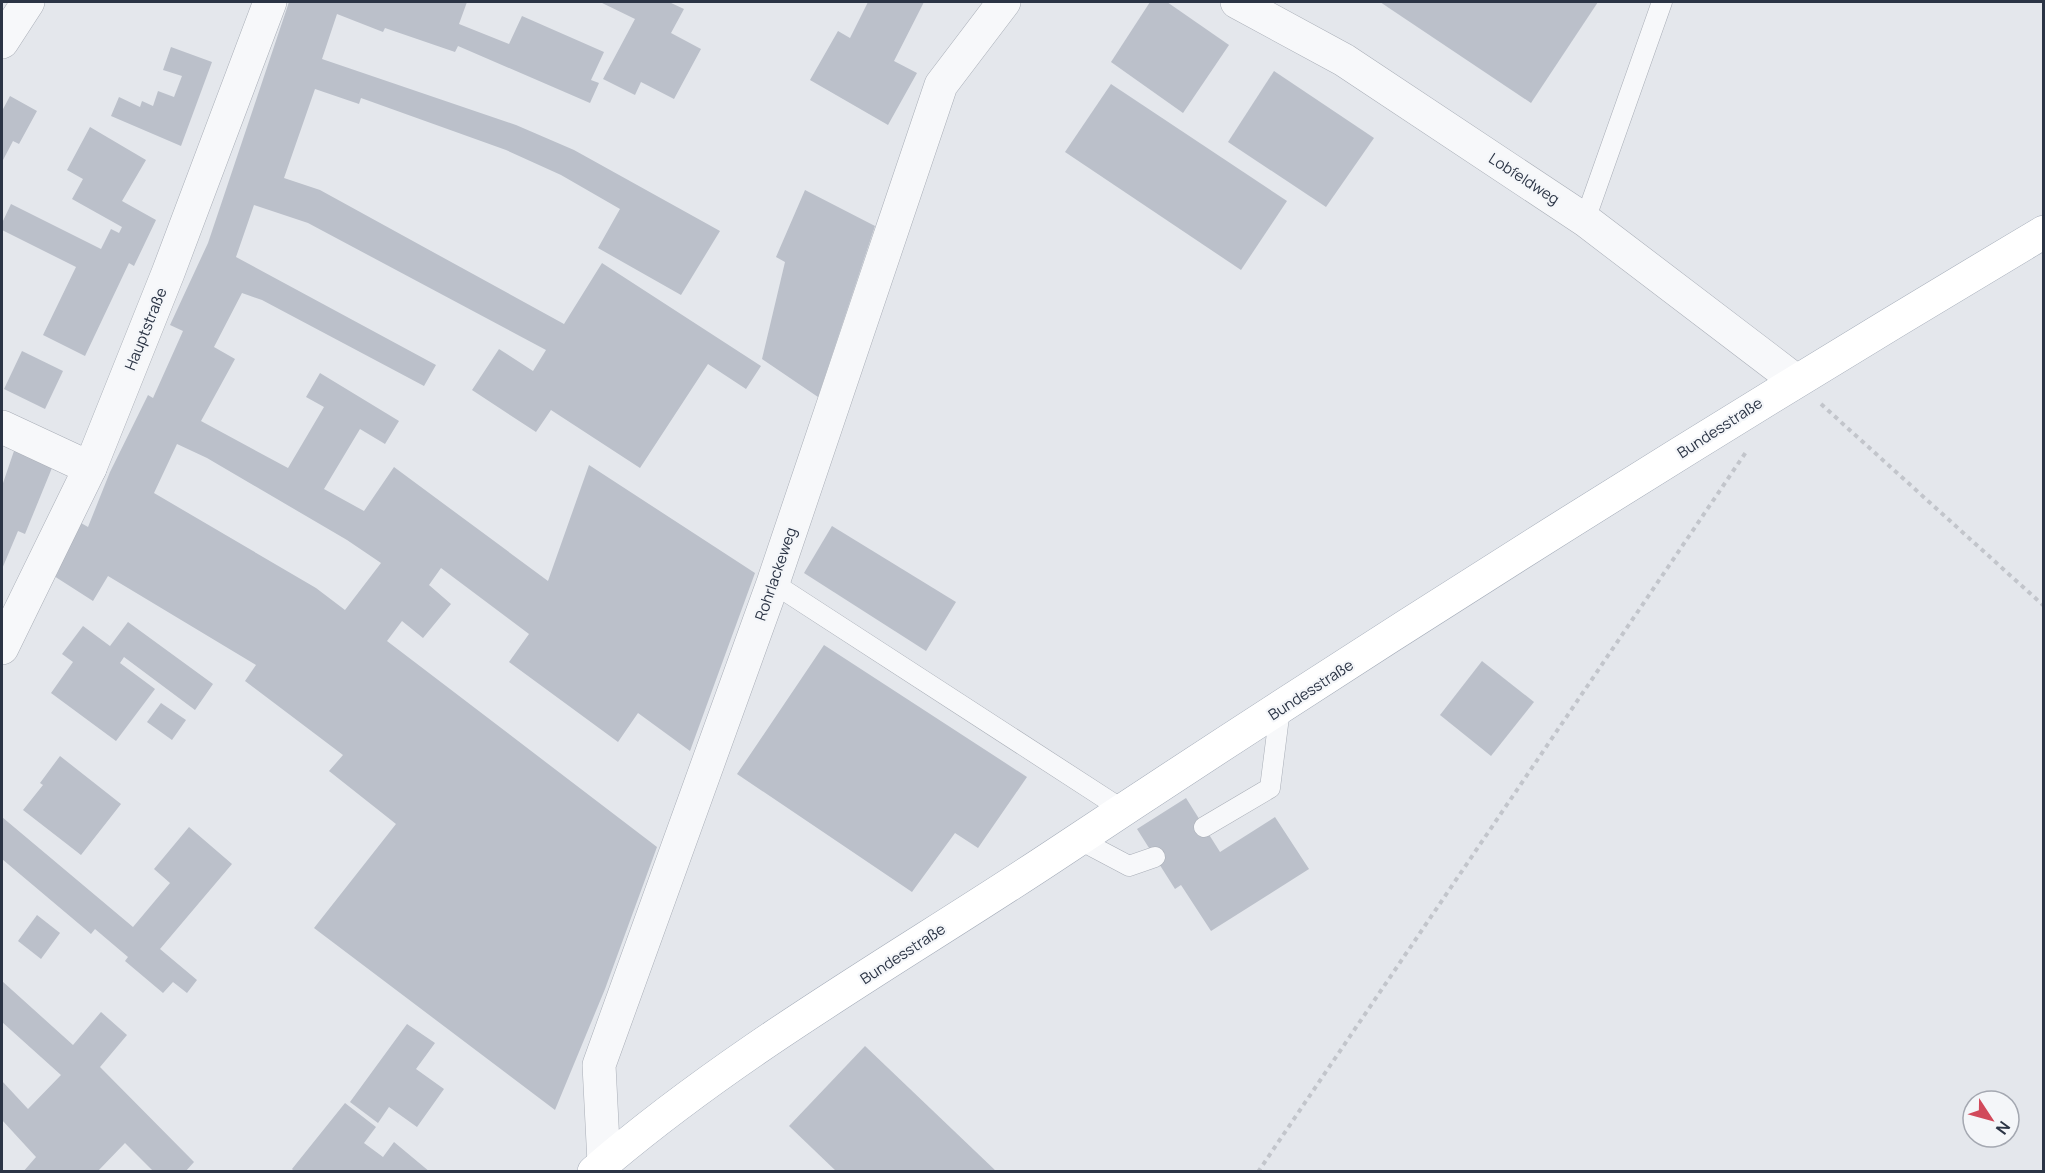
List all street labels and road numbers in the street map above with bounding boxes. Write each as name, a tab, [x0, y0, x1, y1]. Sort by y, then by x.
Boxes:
street label: Lobfeldweg	[1485, 148, 1564, 209]
street label: Hauptstraße	[119, 284, 172, 373]
street label: Bundesstraße	[1673, 392, 1767, 463]
street label: Rohrlackeweg	[750, 524, 801, 623]
street label: Bundesstraße	[1264, 654, 1358, 725]
street label: Bundesstraße	[856, 918, 950, 989]

